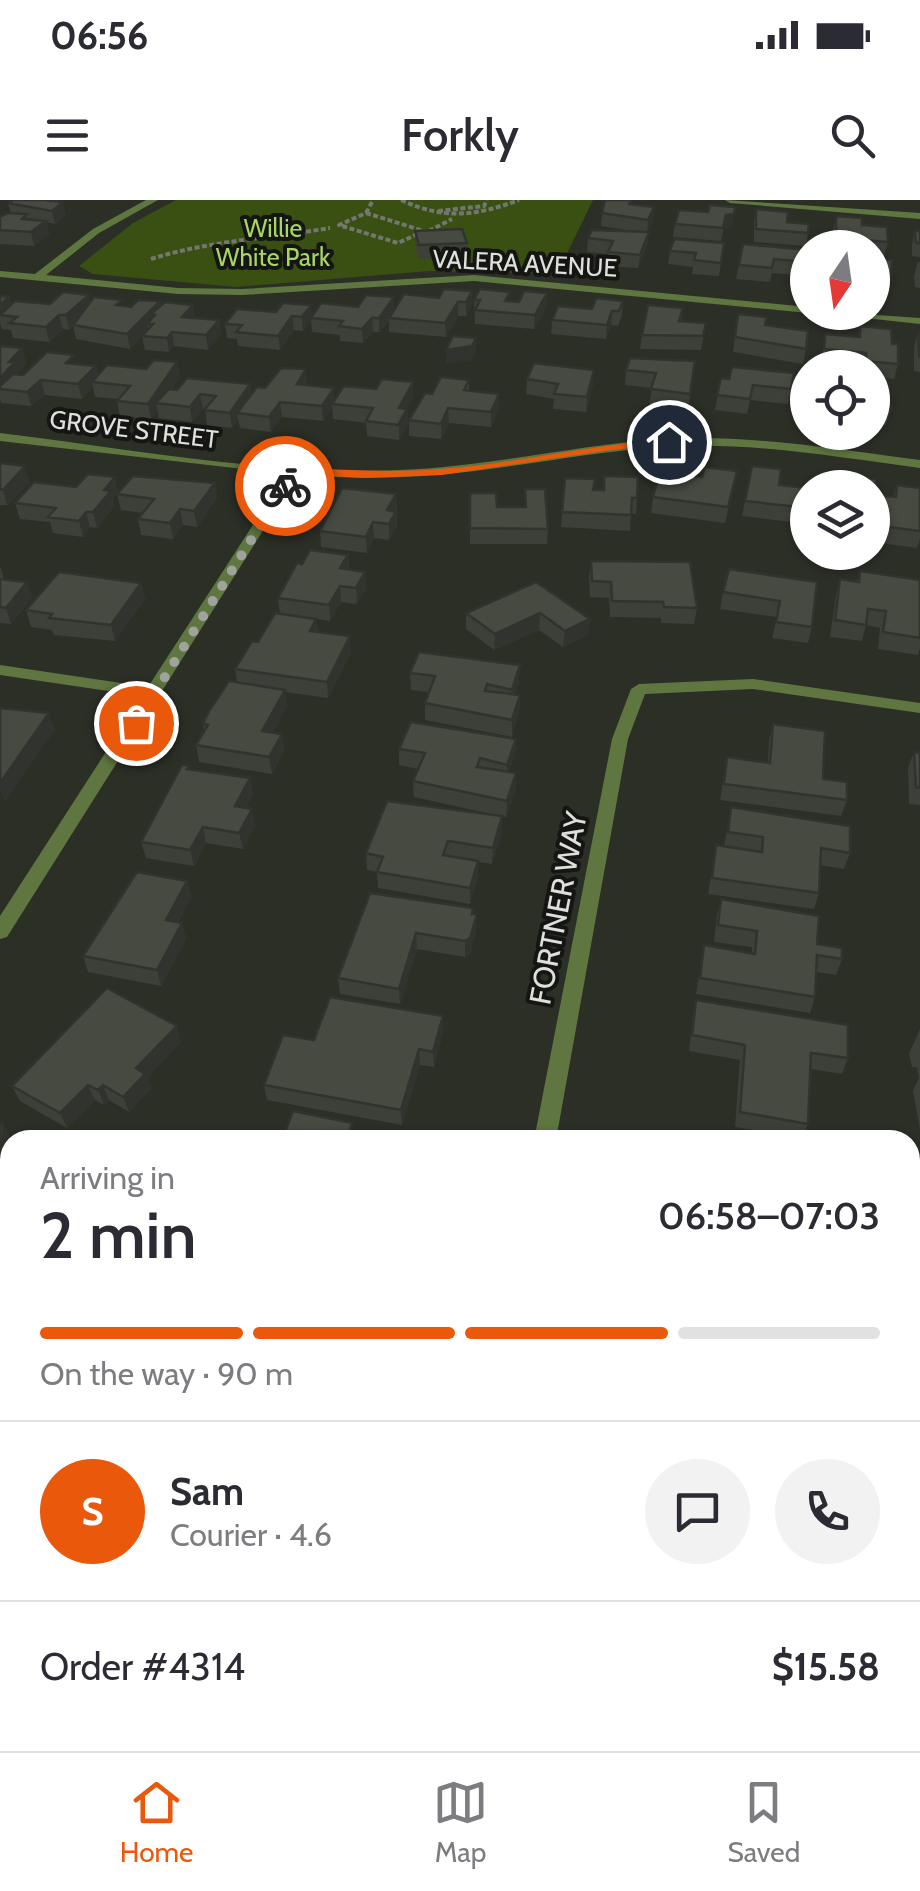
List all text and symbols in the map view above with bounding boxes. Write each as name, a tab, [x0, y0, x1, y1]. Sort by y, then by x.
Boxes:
text: 06:56	[50, 12, 148, 59]
icon: menu	[40, 108, 95, 163]
text: Forkly	[401, 108, 519, 162]
icon: search	[825, 108, 880, 163]
park label: Willie White Park	[216, 213, 331, 272]
north arrow	[790, 230, 890, 330]
map controls	[790, 230, 890, 570]
street label: VALERA AVENUE	[432, 243, 618, 283]
button: locate	[790, 350, 890, 450]
pin	[627, 400, 712, 485]
street label: GROVE STREET	[48, 404, 220, 454]
icon: home	[642, 415, 697, 470]
courier	[235, 436, 335, 536]
icon: bike	[258, 459, 313, 514]
button: layers	[790, 470, 890, 570]
pin	[94, 681, 179, 766]
icon: bag	[109, 696, 164, 751]
street label: FORTNER WAY	[521, 807, 595, 1008]
text: Arriving in	[40, 1158, 175, 1197]
text: 06:58–07:03	[658, 1192, 880, 1239]
text: 2 min	[40, 1195, 197, 1274]
text: On the way · 90 m	[40, 1354, 293, 1393]
button: chat	[645, 1459, 750, 1564]
button: phone	[775, 1459, 880, 1564]
text: Sam	[170, 1468, 244, 1515]
text: S	[81, 1488, 104, 1535]
text: Courier · 4.6	[170, 1515, 332, 1554]
text: Order #4314	[40, 1643, 245, 1690]
text: $15.58	[772, 1643, 880, 1690]
tab: Home	[120, 1775, 193, 1869]
tab: Map	[433, 1775, 488, 1869]
tab: Saved	[728, 1775, 800, 1869]

